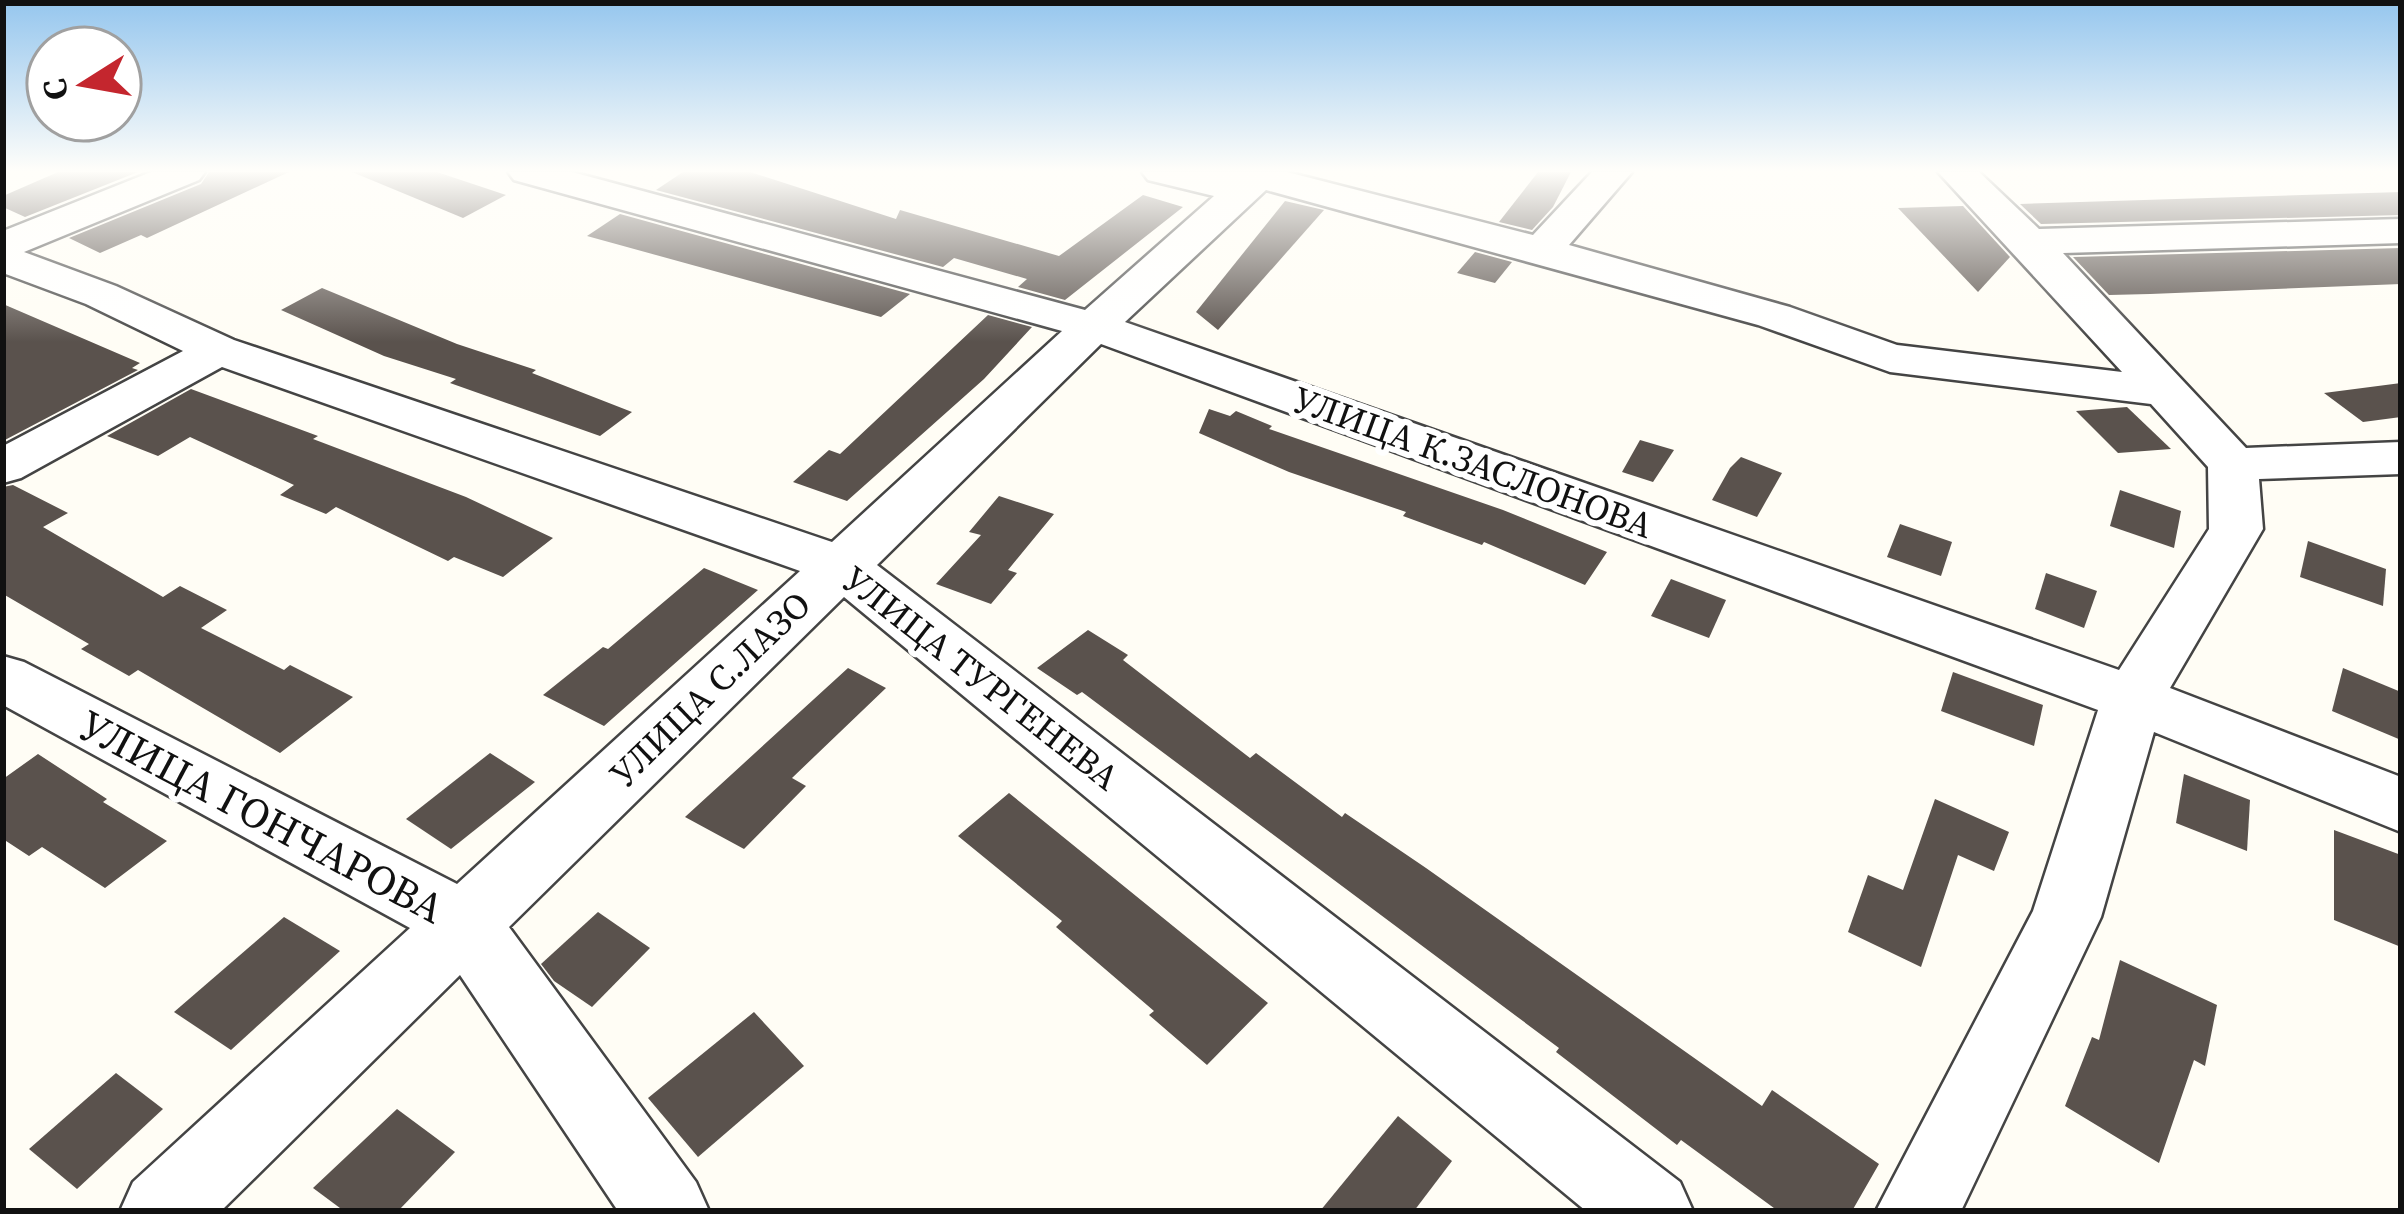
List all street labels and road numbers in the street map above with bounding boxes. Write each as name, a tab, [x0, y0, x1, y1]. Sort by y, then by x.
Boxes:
street label: УЛИЦА К.ЗАСЛОНОВА	[1286, 374, 1660, 550]
street label: УЛИЦА ТУРГЕНЕВА	[833, 555, 1129, 801]
street label: УЛИЦА С.ЛАЗО	[599, 580, 821, 798]
street label: УЛИЦА ГОНЧАРОВА	[70, 695, 455, 937]

